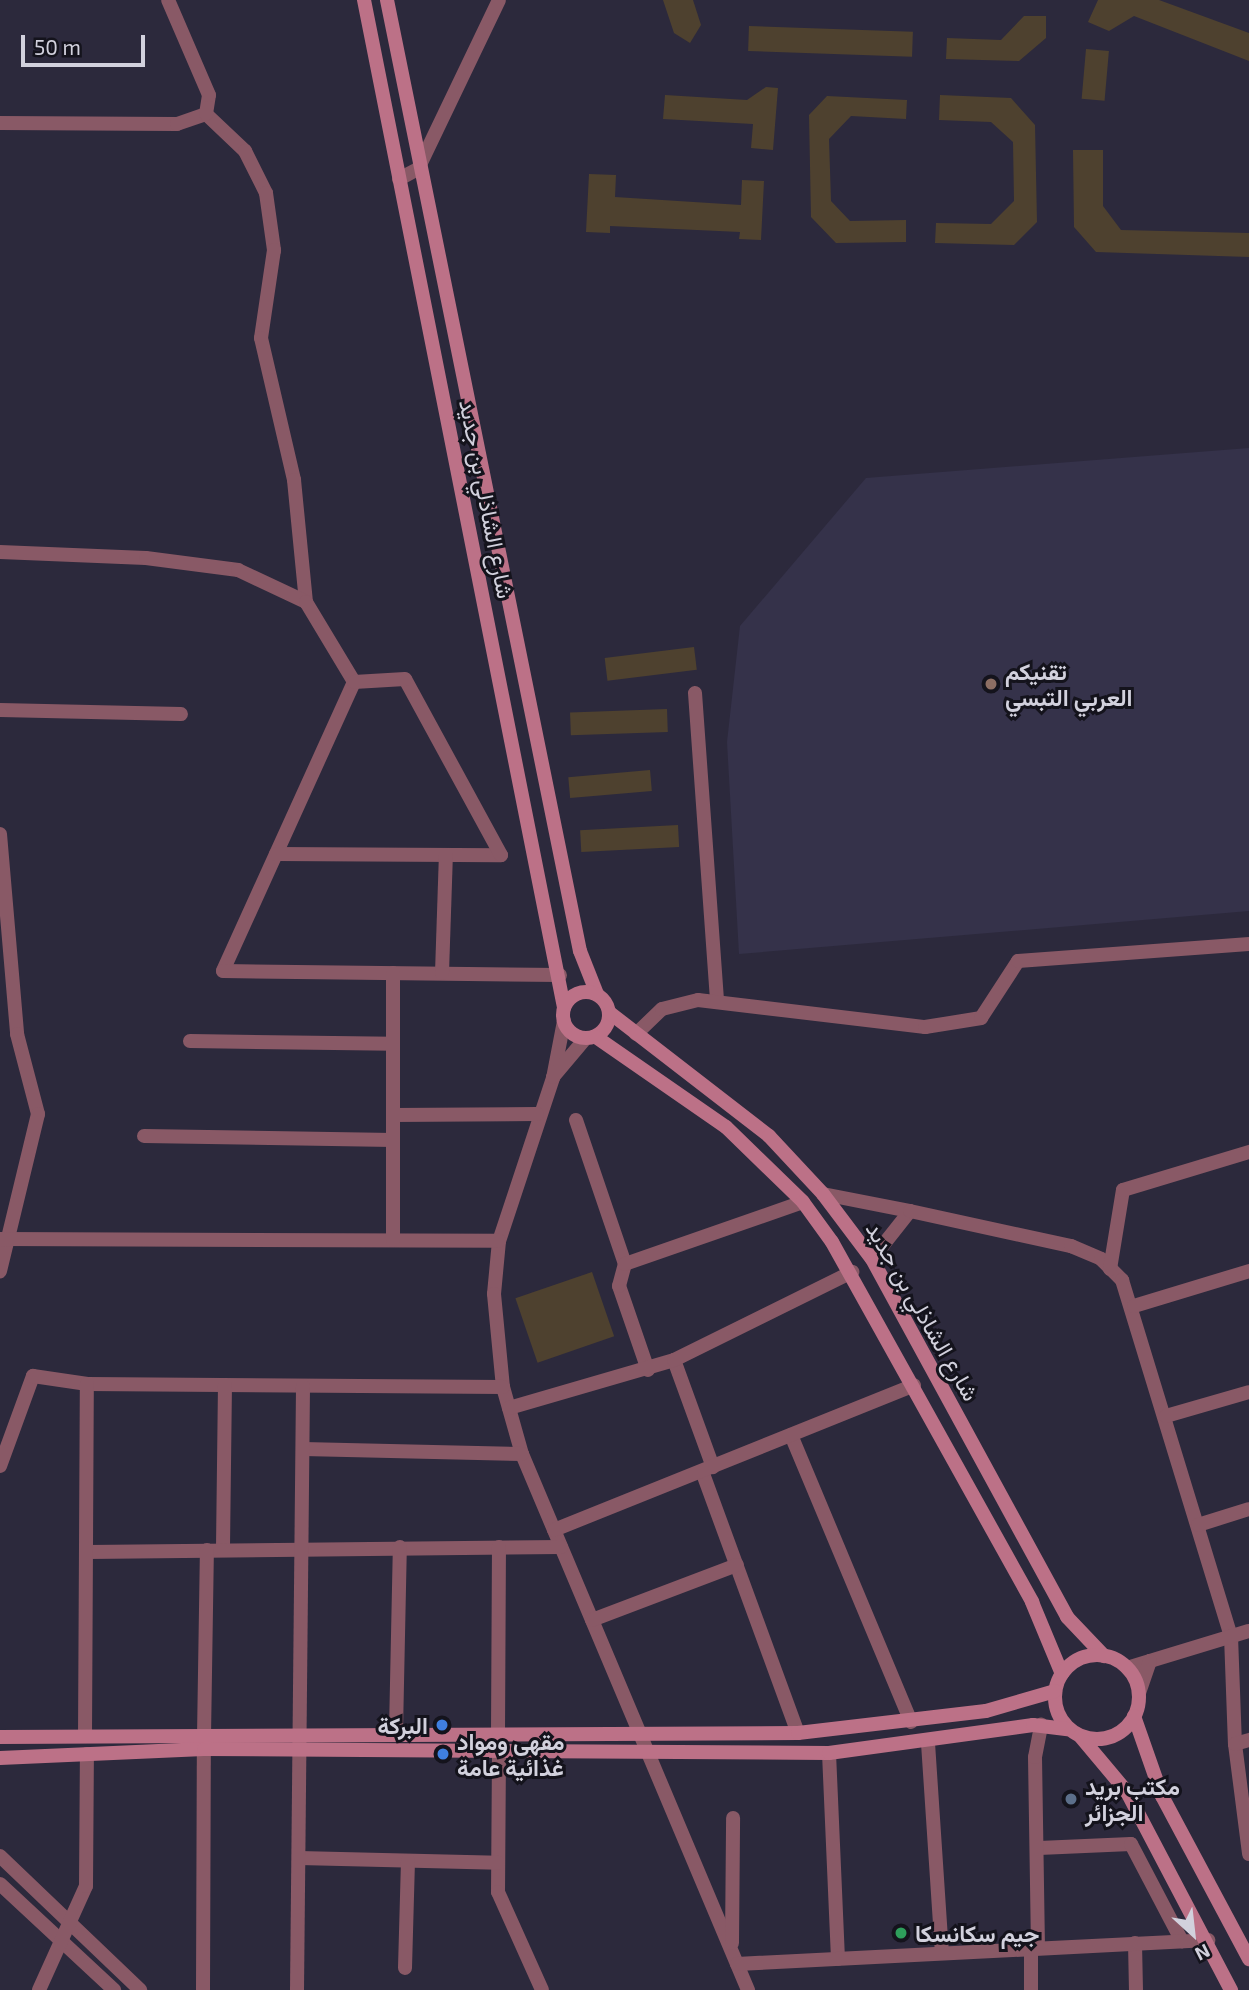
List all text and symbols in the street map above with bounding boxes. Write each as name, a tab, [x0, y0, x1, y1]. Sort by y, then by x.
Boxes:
scale bar	[24, 21, 149, 65]
text: 50 m	[34, 34, 81, 59]
street label: شارع الشاذلي بن جديد	[454, 397, 520, 601]
place label: تقنيكم العربي التبسي	[1005, 657, 1133, 711]
marker: تقنيكم العربي التبسي	[983, 676, 999, 692]
street label: شارع الشاذلي بن جديد	[861, 1217, 985, 1405]
place label: البركة	[377, 1711, 428, 1739]
marker: البركة	[434, 1717, 450, 1733]
place label: مقهى ومواد غذائية عامة	[457, 1727, 564, 1781]
marker: مقهى ومواد غذائية عامة	[435, 1746, 451, 1762]
place label: مكتب بريد الجزائر	[1085, 1772, 1180, 1826]
marker: مكتب بريد الجزائر	[1063, 1791, 1079, 1807]
north arrow	[1158, 1899, 1228, 1969]
place label: جيم سكانسكا	[915, 1919, 1039, 1947]
marker: جيم سكانسكا	[893, 1925, 909, 1941]
text: N	[1191, 1940, 1214, 1967]

